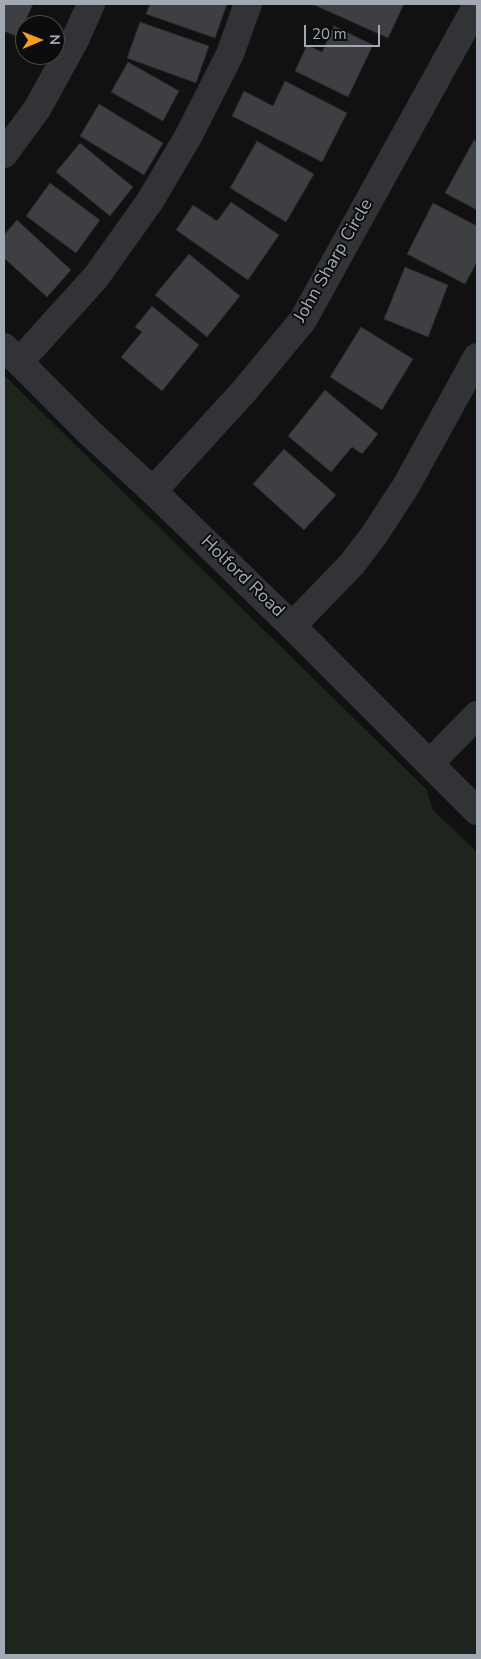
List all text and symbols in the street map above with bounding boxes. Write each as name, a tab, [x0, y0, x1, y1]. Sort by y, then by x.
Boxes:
north arrow	[15, 15, 65, 65]
scale bar	[306, 15, 382, 47]
text: 20 m	[312, 24, 347, 44]
text: N	[45, 34, 64, 45]
street label: John Sharp Circle	[290, 195, 378, 327]
street label: Holford Road	[196, 532, 288, 622]

